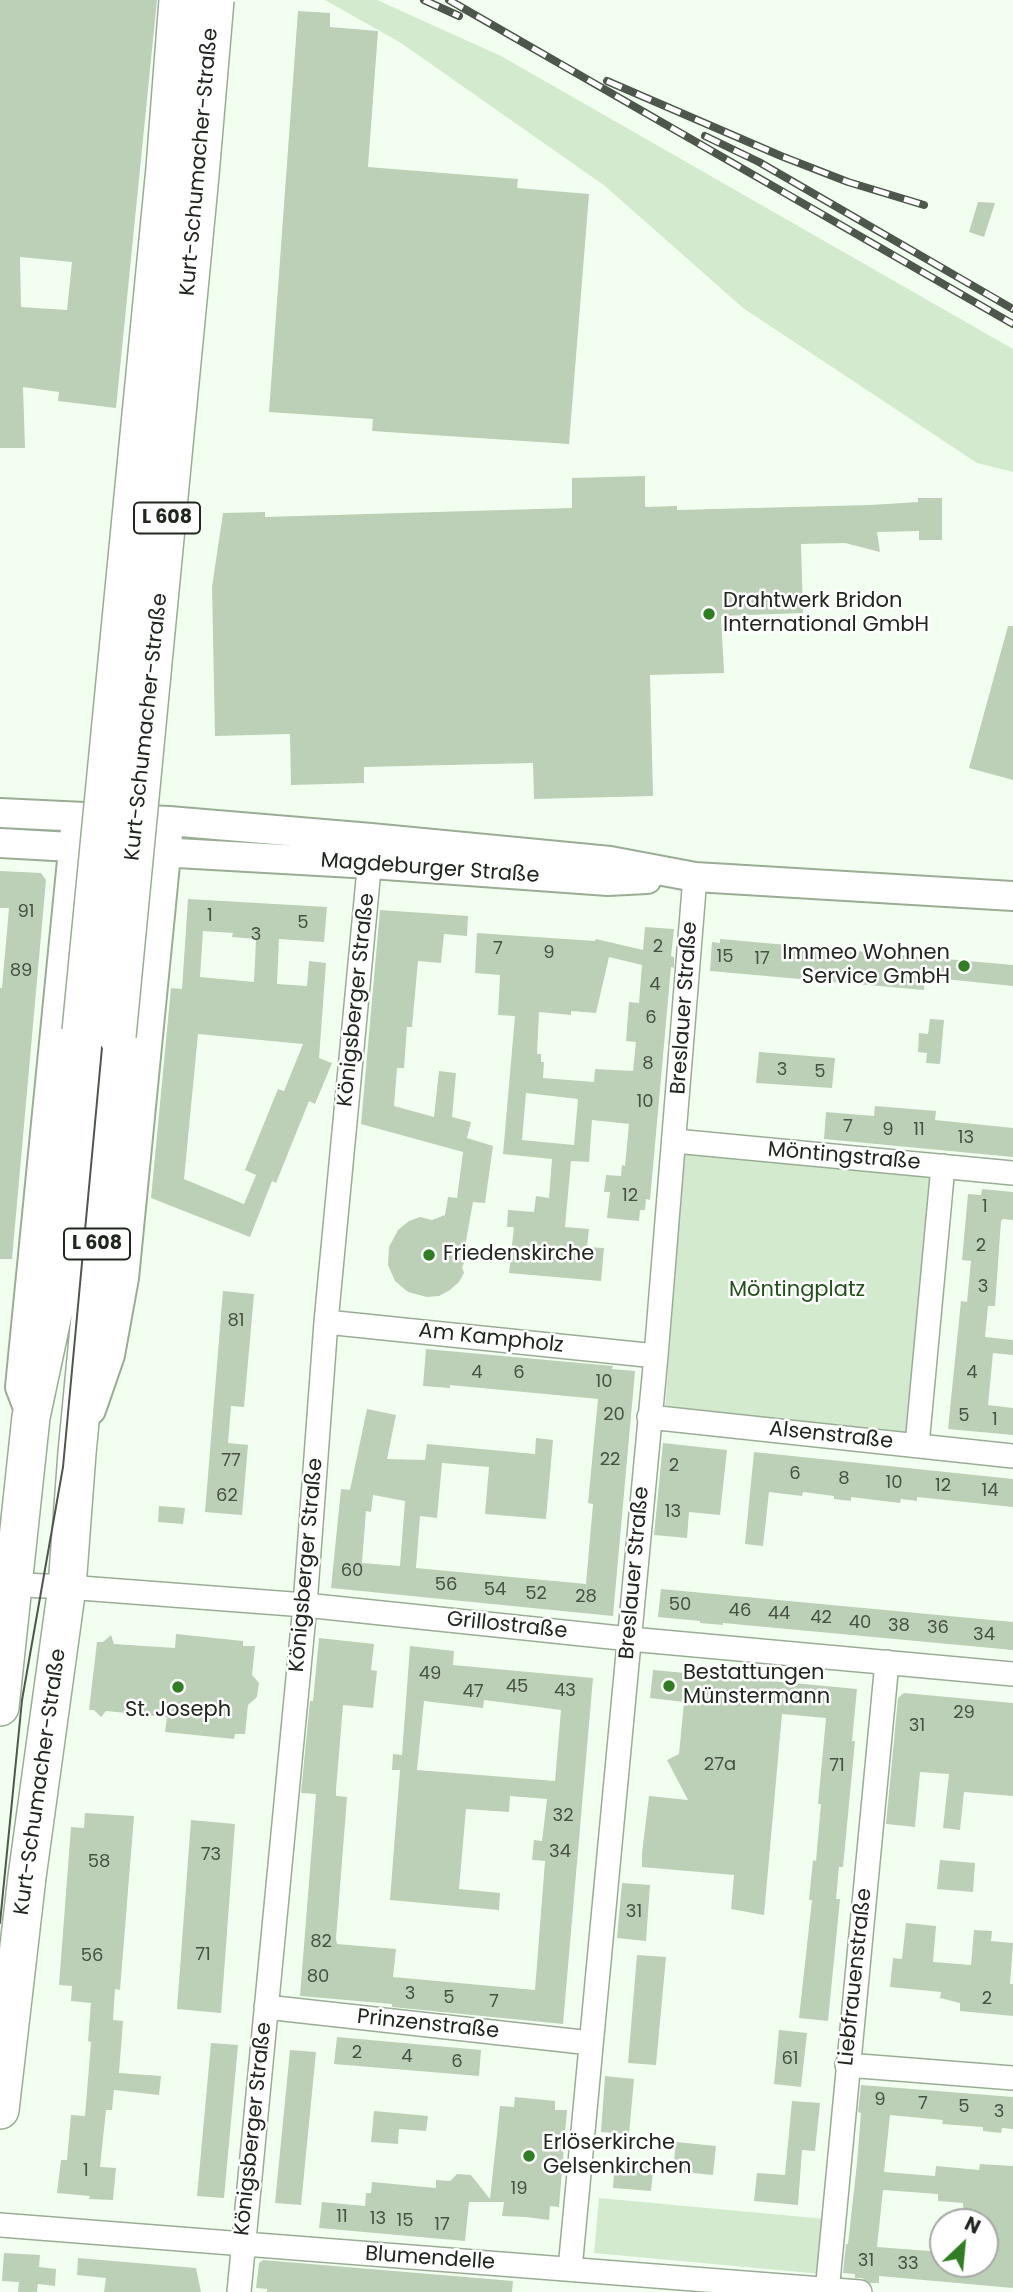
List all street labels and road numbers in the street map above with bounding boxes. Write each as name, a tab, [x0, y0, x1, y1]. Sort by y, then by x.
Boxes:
street label: Kurt-Schumacher-Straße	[176, 27, 224, 297]
road number: L 608	[134, 503, 200, 534]
street label: Kurt-Schumacher-Straße	[120, 592, 174, 862]
street label: Magdeburger Straße	[320, 849, 540, 889]
street label: Königsberger Straße	[333, 892, 381, 1108]
street label: Breslauer Straße	[666, 921, 704, 1095]
street label: Möntingstraße	[767, 1138, 921, 1176]
road number: L 608	[64, 1228, 130, 1260]
street label: Am Kampholz	[417, 1319, 565, 1359]
street label: Alsenstraße	[768, 1417, 894, 1455]
street label: Königsberger Straße	[285, 1457, 329, 1673]
street label: Breslauer Straße	[615, 1486, 655, 1660]
street label: Grillostraße	[445, 1607, 569, 1645]
street label: Kurt-Schumacher-Straße	[10, 1647, 72, 1917]
street label: Liebfrauenstraße	[834, 1887, 878, 2067]
street label: Prinzenstraße	[356, 2005, 500, 2045]
street label: Königsberger Straße	[230, 2021, 278, 2237]
street label: Blumendelle	[364, 2242, 496, 2276]

